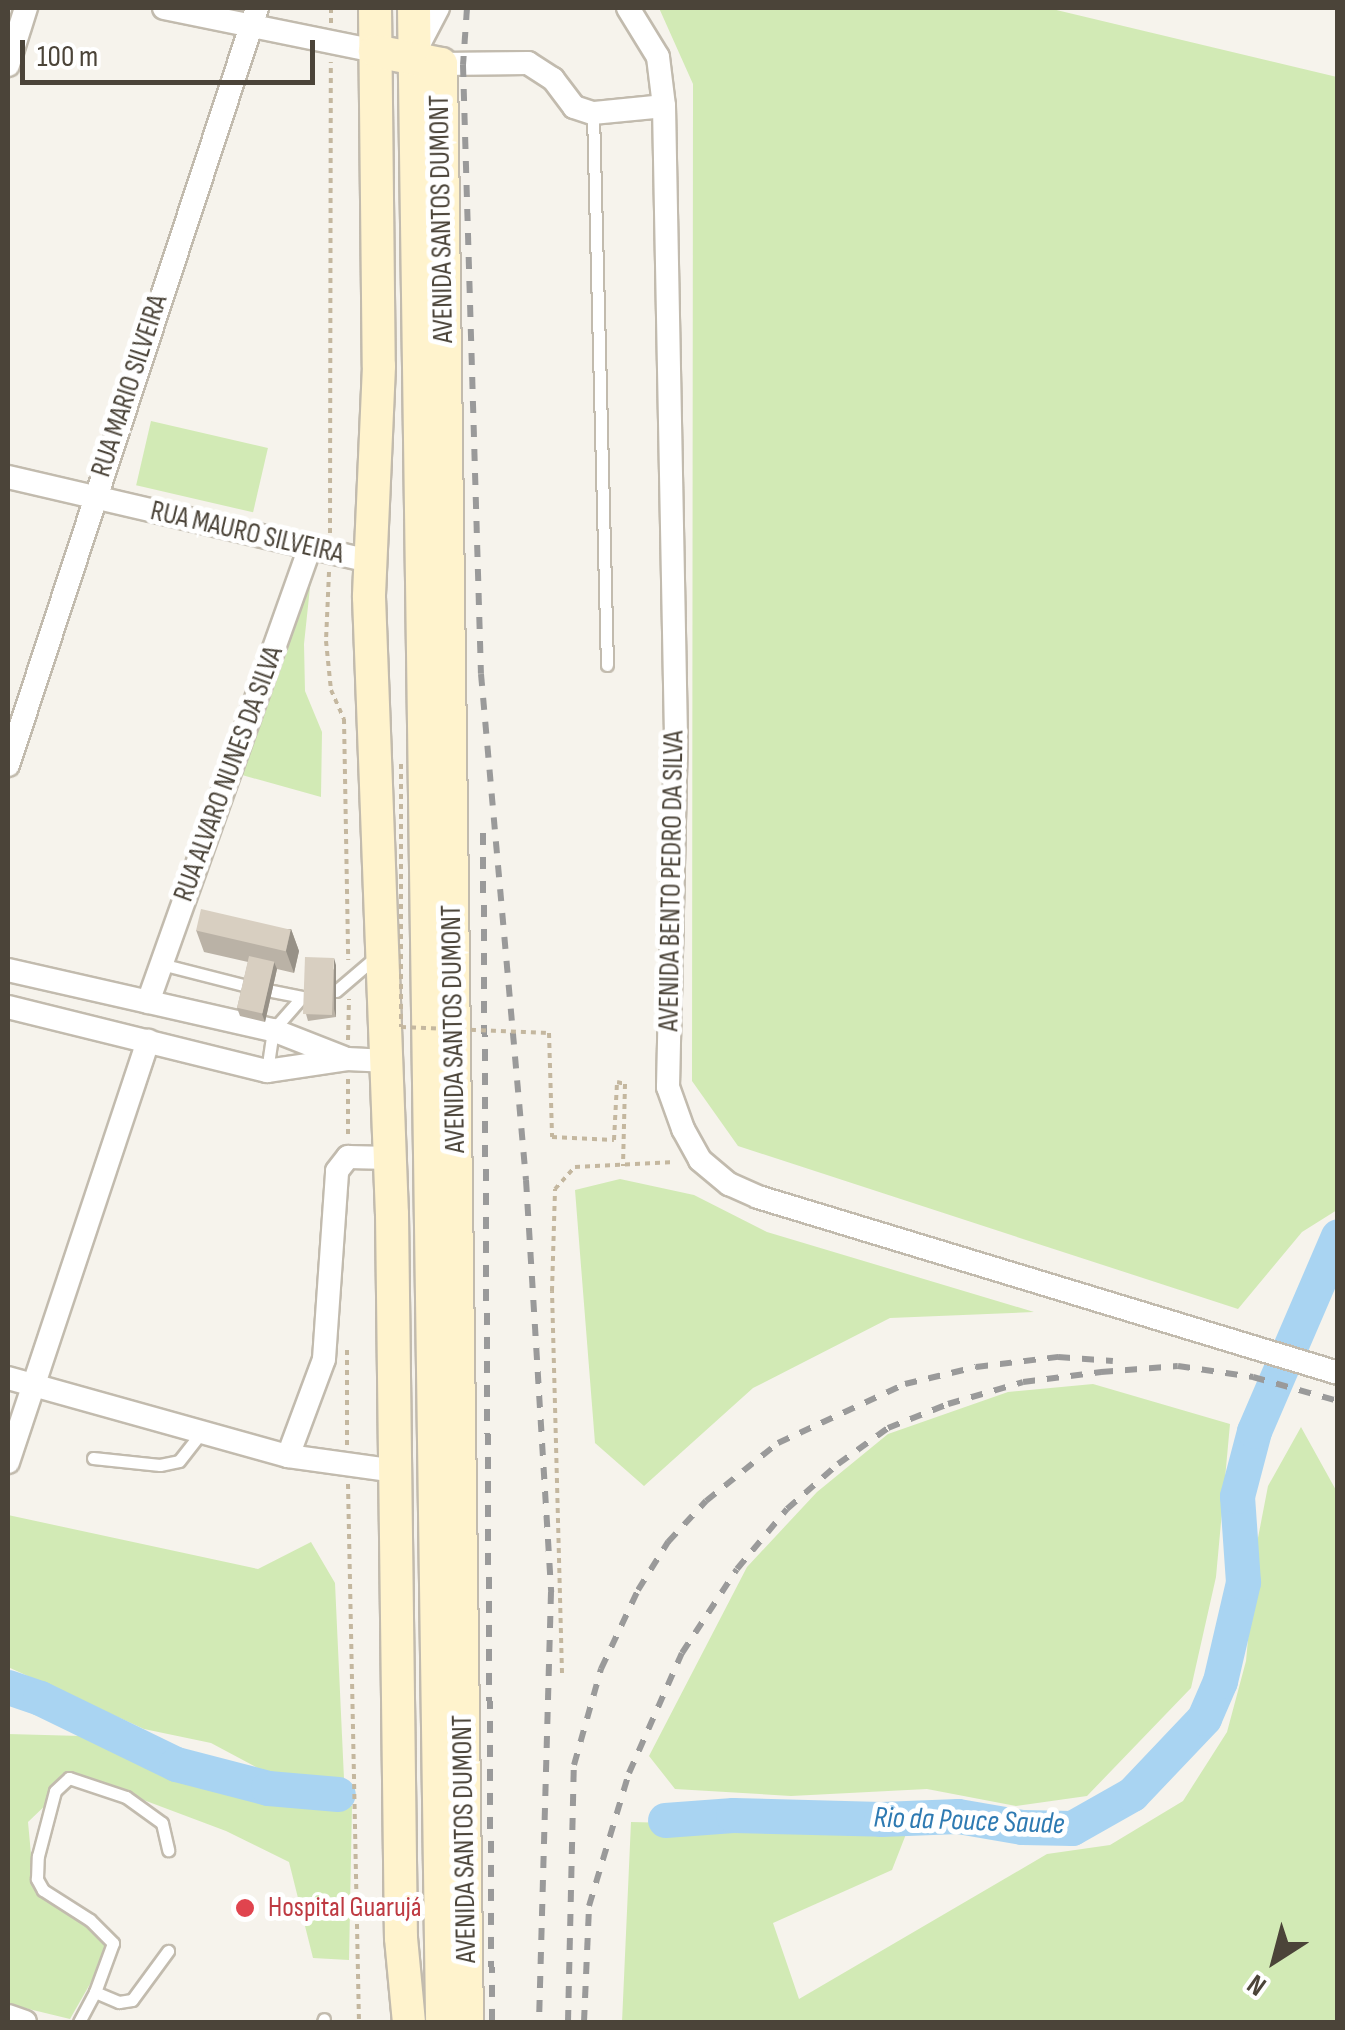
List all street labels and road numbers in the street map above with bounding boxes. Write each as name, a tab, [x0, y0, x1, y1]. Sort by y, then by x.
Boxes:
street label: AVENIDA SANTOS DUMONT	[423, 95, 461, 343]
street label: RUA MARIO SILVEIRA	[85, 291, 175, 481]
street label: RUA MAURO SILVEIRA	[147, 494, 347, 572]
street label: RUA ALVARO NUNES DA SILVA	[167, 642, 291, 906]
street label: AVENIDA BENTO PEDRO DA SILVA	[653, 730, 691, 1032]
street label: AVENIDA SANTOS DUMONT	[435, 905, 473, 1153]
street label: AVENIDA SANTOS DUMONT	[446, 1715, 484, 1963]

